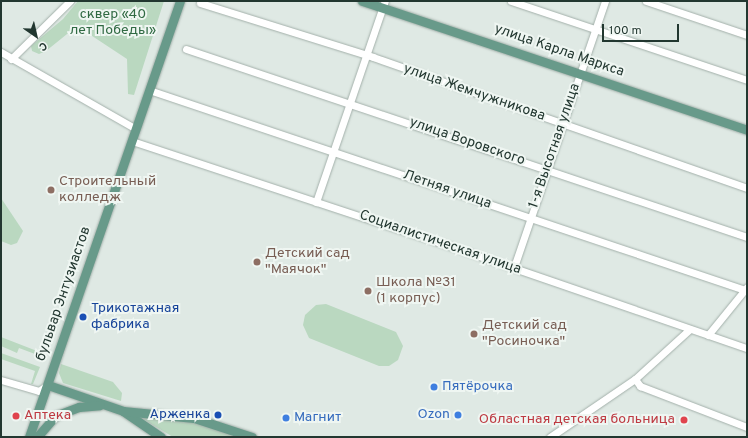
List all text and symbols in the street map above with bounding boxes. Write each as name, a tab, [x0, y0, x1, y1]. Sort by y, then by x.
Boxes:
park label: cквер «40 лет Победы»	[70, 7, 156, 40]
north arrow	[16, 16, 56, 56]
scale bar	[604, 16, 681, 42]
street label: улица Карла Маркса	[492, 21, 626, 81]
text: 100 m	[609, 23, 642, 39]
text: С	[36, 38, 50, 54]
street label: улица Жемчужникова	[401, 61, 547, 125]
street label: 1-я Высотная улица	[526, 81, 584, 211]
street label: улица Воровского	[407, 114, 527, 170]
street label: Летняя улица	[401, 167, 493, 213]
place label: Строительный колледж	[59, 174, 156, 206]
marker: Строительный колледж	[46, 185, 56, 195]
street label: Социалистическая улица	[357, 207, 523, 279]
street label: бульвар Энтузиастов	[33, 224, 95, 364]
place label: Детский сад "Маячок"	[265, 246, 350, 278]
marker: Детский сад "Маячок"	[252, 257, 262, 267]
place label: Школа №31 (1 корпус)	[376, 275, 456, 308]
marker: Школа №31 (1 корпус)	[363, 286, 373, 296]
place label: Трикотажная фабрика	[91, 301, 179, 334]
marker: Трикотажная фабрика	[78, 312, 88, 322]
place label: Детский сад "Росиночка"	[482, 318, 567, 350]
marker: Детский сад "Росиночка"	[469, 329, 479, 339]
place label: Пятёрочка	[442, 379, 513, 395]
marker: Пятёрочка	[429, 382, 439, 392]
place label: Арженка	[150, 407, 210, 423]
place label: Ozon	[417, 407, 450, 423]
place label: Аптека	[24, 408, 71, 424]
marker: Арженка	[213, 410, 223, 420]
place label: Магнит	[294, 410, 341, 426]
marker: Ozon	[453, 410, 463, 420]
marker: Аптека	[11, 411, 21, 421]
place label: Областная детская больница	[479, 412, 675, 428]
marker: Магнит	[281, 413, 291, 423]
marker: Областная детская больница	[678, 414, 690, 426]

